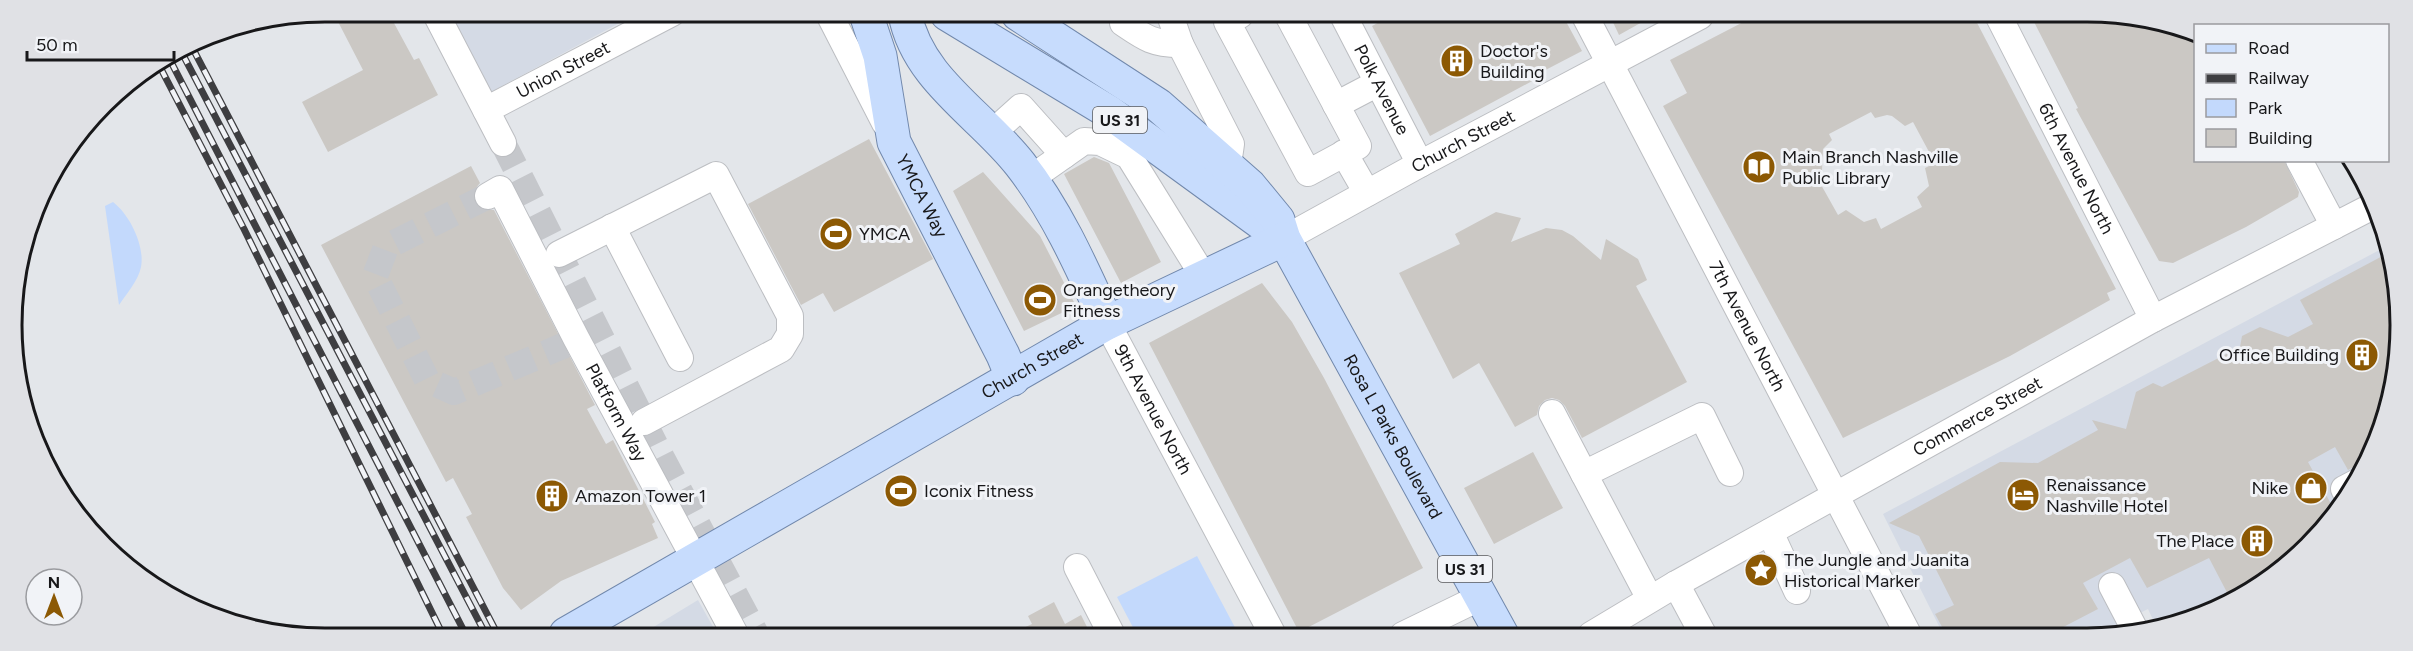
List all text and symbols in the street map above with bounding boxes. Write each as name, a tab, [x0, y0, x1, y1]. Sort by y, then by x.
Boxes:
scale bar	[27, 24, 174, 62]
legend	[2194, 24, 2389, 162]
text: 50 m	[36, 34, 78, 56]
street label: Union Street	[513, 36, 614, 103]
text: Road	[2248, 37, 2289, 59]
place label: Doctor's Building	[1480, 40, 1548, 83]
street label: Polk Avenue	[1349, 41, 1414, 139]
building icon: Doctor's Building	[1439, 43, 1475, 79]
text: Railway	[2248, 67, 2310, 89]
text: Park	[2248, 97, 2283, 119]
street label: 6th Avenue North	[2034, 99, 2119, 238]
street label: Church Street	[1407, 105, 1519, 178]
road number: US 31	[1093, 107, 1147, 133]
text: Building	[2248, 127, 2313, 149]
place label: Main Branch Nashville Public Library	[1782, 146, 1958, 189]
library icon: Main Branch Nashville Public Library	[1741, 149, 1777, 185]
street label: YMCA Way	[891, 151, 952, 242]
sports icon: YMCA	[818, 216, 854, 252]
place label: YMCA	[859, 223, 910, 245]
street label: 7th Avenue North	[1704, 257, 1790, 395]
place label: Orangetheory Fitness	[1063, 279, 1176, 322]
sports icon: Orangetheory Fitness	[1022, 282, 1058, 318]
street label: Church Street	[978, 328, 1087, 404]
building icon: Office Building	[2344, 337, 2380, 373]
street label: 9th Avenue North	[1109, 341, 1197, 478]
place label: Office Building	[2219, 344, 2339, 366]
street label: Rosa L Parks Boulevard	[1339, 350, 1447, 523]
street label: Platform Way	[581, 360, 652, 466]
street label: Commerce Street	[1909, 372, 2046, 461]
shop icon: Nike	[2293, 470, 2329, 506]
sports icon: Iconix Fitness	[883, 473, 919, 509]
place label: Renaissance Nashville Hotel	[2046, 474, 2168, 517]
hotel icon: Renaissance Nashville Hotel	[2005, 477, 2041, 513]
place label: Nike	[2252, 477, 2288, 499]
building icon: Amazon Tower 1	[534, 478, 570, 514]
place label: Iconix Fitness	[924, 480, 1034, 502]
place label: Amazon Tower 1	[575, 485, 706, 507]
building icon: The Place	[2239, 523, 2275, 559]
place label: The Place	[2157, 530, 2234, 552]
place label: The Jungle and Juanita Historical Marker	[1784, 549, 1969, 592]
place icon: The Jungle and Juanita Historical Marker	[1743, 552, 1779, 588]
road number: US 31	[1438, 556, 1492, 582]
north arrow	[24, 567, 84, 627]
text: N	[48, 573, 60, 592]

